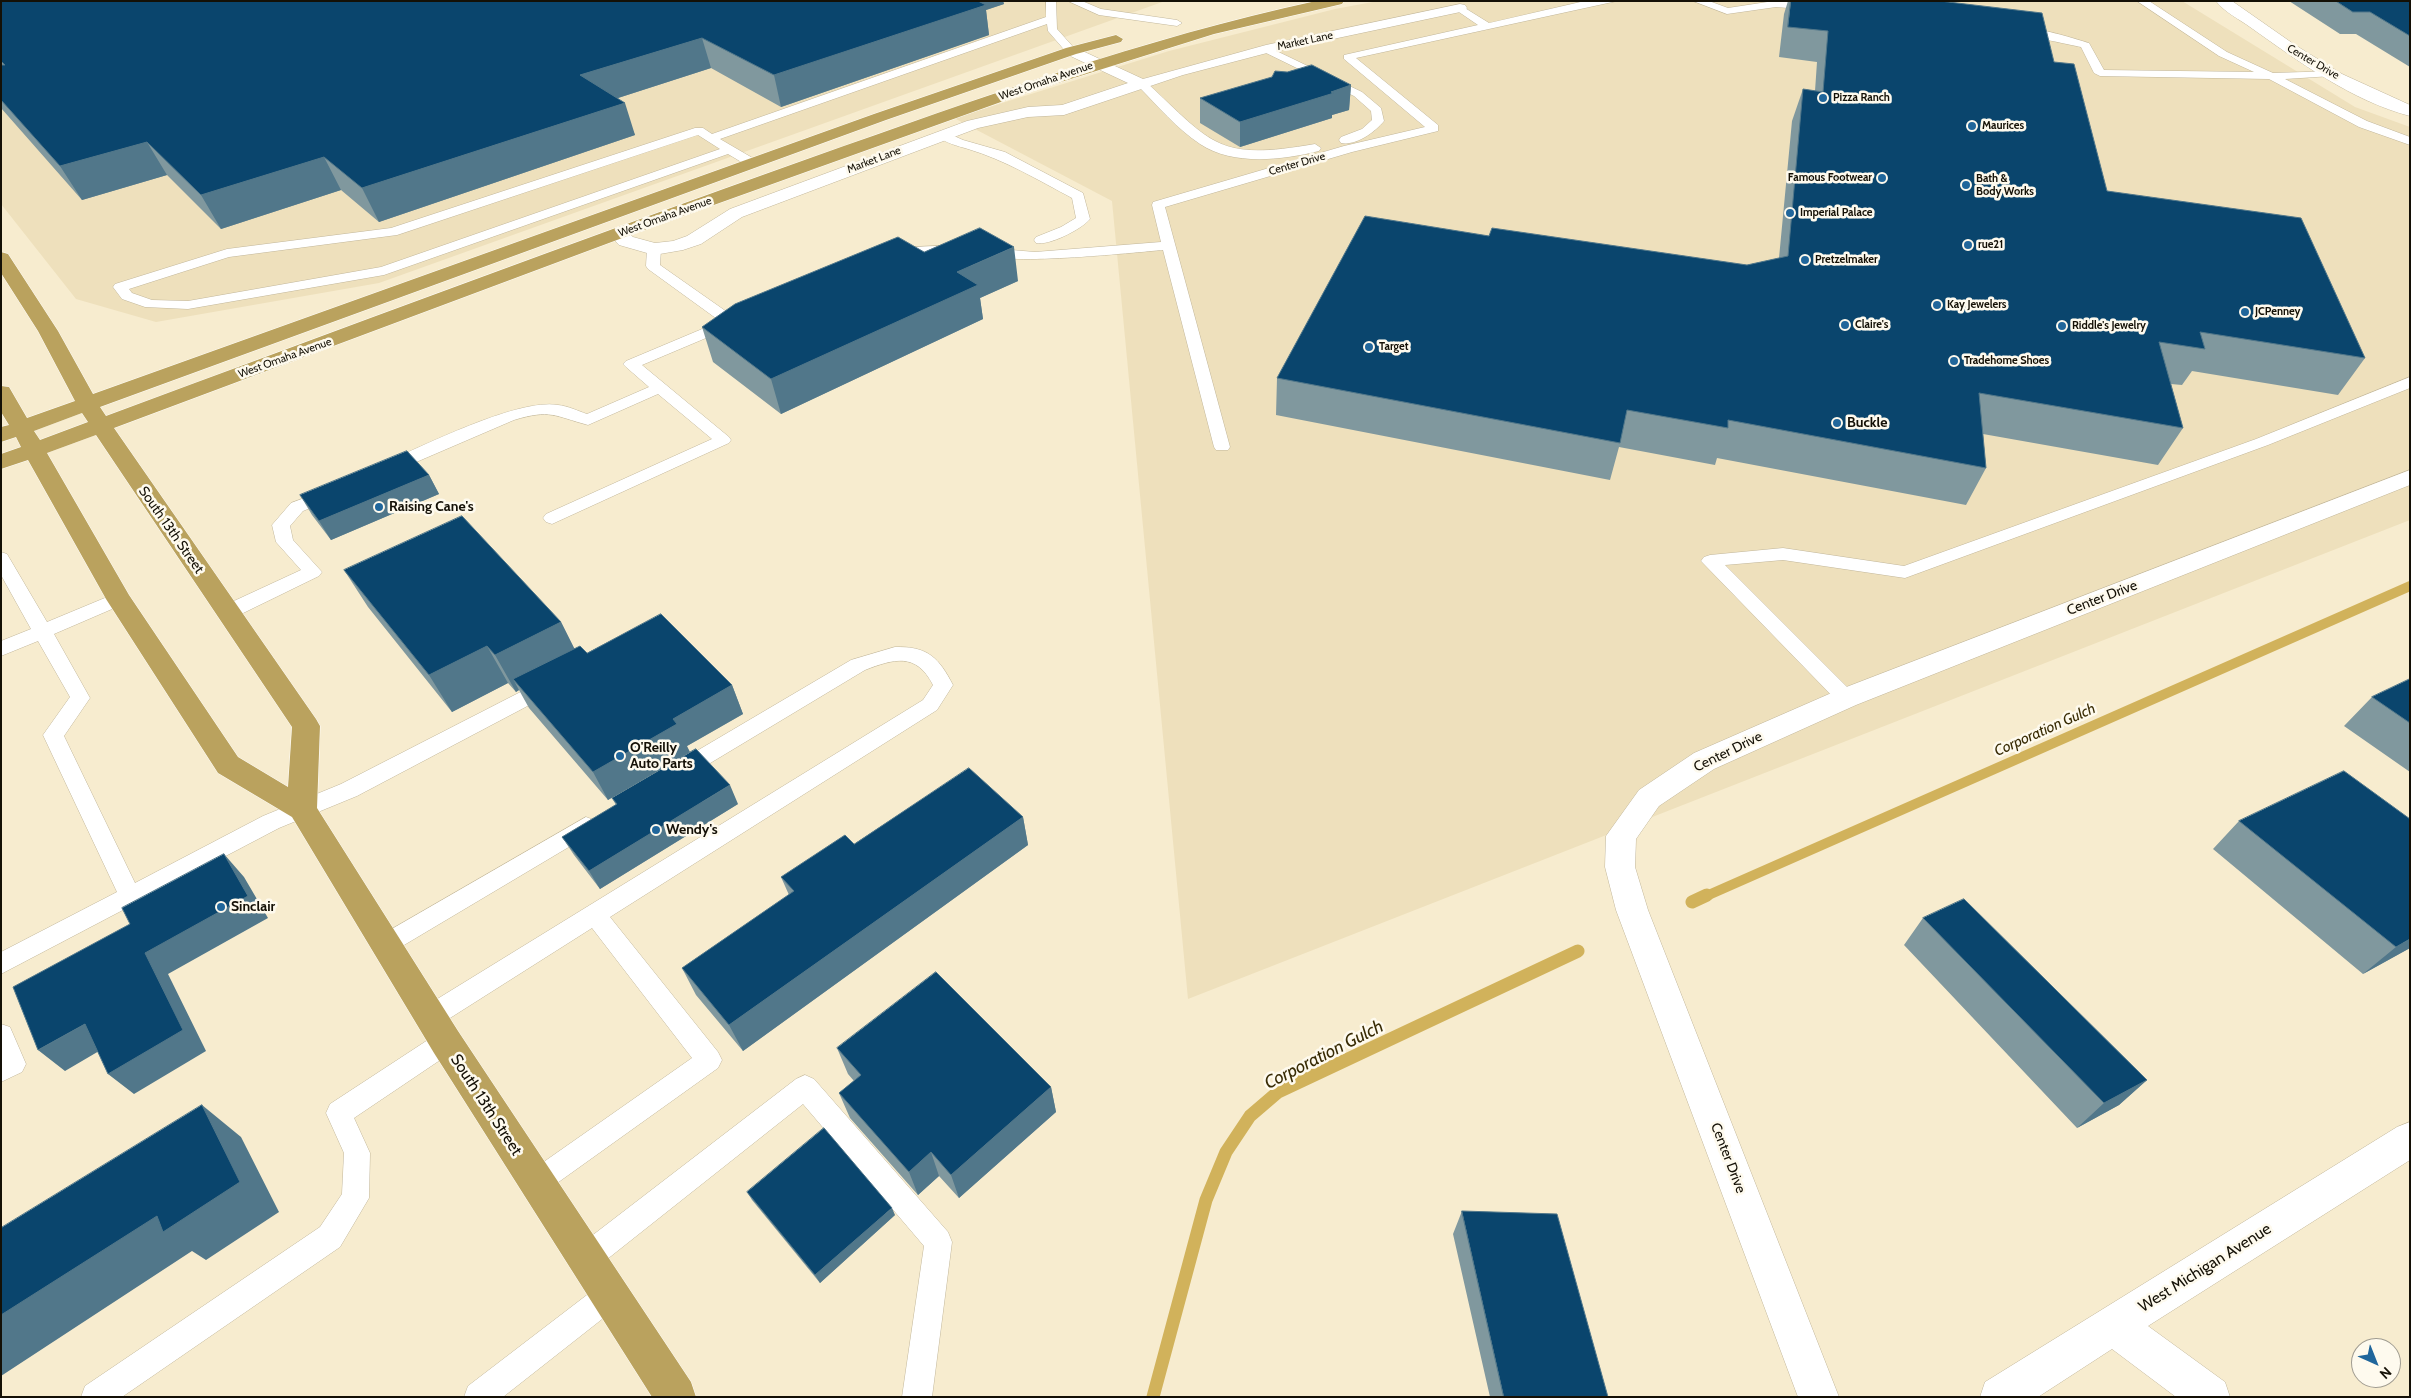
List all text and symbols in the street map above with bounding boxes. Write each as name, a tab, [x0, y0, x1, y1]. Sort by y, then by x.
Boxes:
street label: Market Lane	[1276, 29, 1334, 53]
street label: Center Drive	[2284, 42, 2342, 82]
street label: West Omaha Avenue	[997, 59, 1095, 103]
place label: Pizza Ranch	[1833, 91, 1890, 105]
marker: Pizza Ranch	[1817, 92, 1829, 104]
place label: Maurices	[1982, 119, 2024, 133]
marker: Maurices	[1966, 120, 1978, 132]
street label: Market Lane	[845, 144, 903, 176]
street label: Center Drive	[1267, 150, 1327, 178]
place label: Famous Footwear	[1788, 171, 1872, 185]
marker: Famous Footwear	[1876, 172, 1888, 184]
place label: Bath & Body Works	[1976, 172, 2034, 198]
marker: Bath & Body Works	[1960, 179, 1972, 191]
street label: West Omaha Avenue	[617, 194, 713, 240]
place label: Imperial Palace	[1800, 206, 1873, 220]
marker: Imperial Palace	[1784, 207, 1796, 219]
place label: rue21	[1978, 238, 2003, 252]
marker: rue21	[1962, 239, 1974, 251]
place label: Pretzelmaker	[1815, 253, 1878, 267]
marker: Pretzelmaker	[1799, 254, 1811, 266]
place label: Kay Jewelers	[1947, 298, 2006, 312]
marker: Kay Jewelers	[1931, 299, 1943, 311]
place label: JCPenney	[2255, 305, 2301, 319]
marker: JCPenney	[2239, 306, 2251, 318]
place label: Claire's	[1855, 318, 1888, 332]
marker: Claire's	[1839, 319, 1851, 331]
place label: Riddle's Jewelry	[2072, 319, 2146, 333]
marker: Riddle's Jewelry	[2056, 320, 2068, 332]
street label: West Omaha Avenue	[237, 335, 333, 381]
place label: Target	[1379, 340, 1408, 354]
marker: Target	[1363, 341, 1375, 353]
place label: Tradehome Shoes	[1964, 354, 2049, 368]
marker: Tradehome Shoes	[1948, 355, 1960, 367]
place label: Buckle	[1847, 415, 1887, 431]
marker: Buckle	[1831, 417, 1843, 429]
street label: South 13th Street	[135, 483, 207, 577]
place label: Raising Cane's	[389, 499, 474, 515]
marker: Raising Cane's	[373, 501, 385, 513]
street label: Center Drive	[2064, 577, 2140, 619]
water label: Corporation Gulch	[1992, 700, 2098, 760]
street label: Center Drive	[1691, 728, 1765, 776]
place label: O'Reilly Auto Parts	[630, 740, 693, 772]
marker: O'Reilly Auto Parts	[614, 750, 626, 762]
place label: Wendy's	[666, 822, 718, 838]
marker: Wendy's	[650, 824, 662, 836]
place label: Sinclair	[231, 899, 275, 915]
marker: Sinclair	[215, 901, 227, 913]
water label: Corporation Gulch	[1261, 1016, 1387, 1094]
street label: South 13th Street	[446, 1051, 526, 1159]
street label: Center Drive	[1707, 1120, 1749, 1196]
street label: West Michigan Avenue	[2135, 1219, 2275, 1317]
north arrow	[2351, 1338, 2401, 1388]
text: N	[2376, 1363, 2396, 1383]

